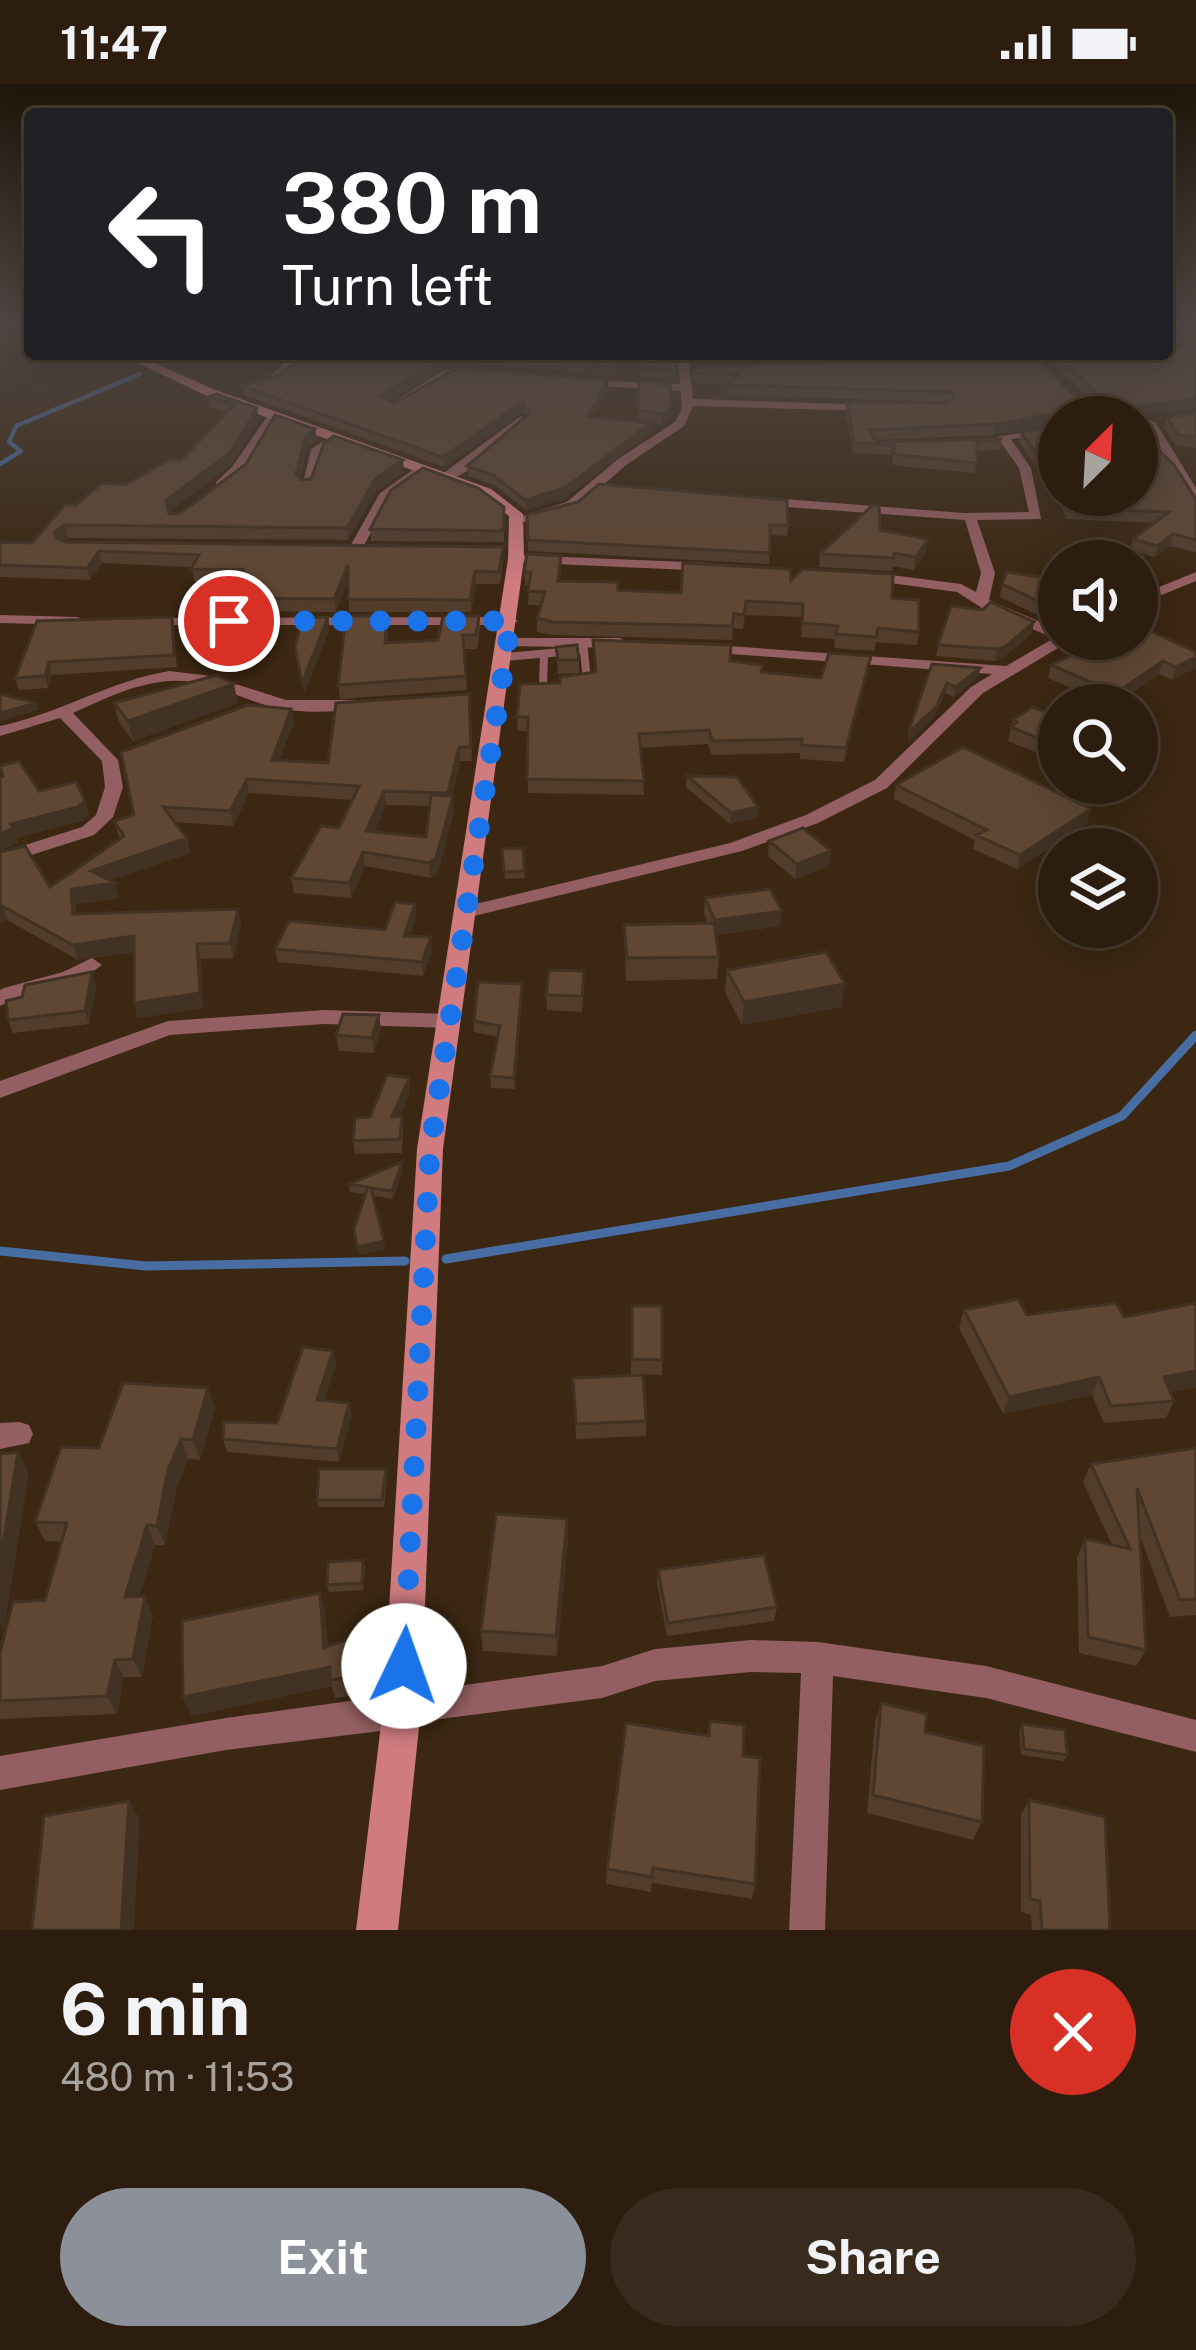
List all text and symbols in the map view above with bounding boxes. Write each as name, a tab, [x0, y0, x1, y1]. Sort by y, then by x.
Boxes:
text: 11:47	[60, 16, 168, 69]
text: 380 m	[282, 153, 542, 252]
icon: left	[84, 156, 240, 312]
text: Turn left	[282, 254, 493, 317]
north arrow	[1038, 396, 1158, 516]
map controls	[1038, 396, 1158, 948]
button: sound	[1038, 540, 1158, 660]
pin	[178, 570, 280, 672]
icon: arrive	[196, 588, 262, 654]
button: search	[1038, 684, 1158, 804]
button: layers	[1038, 828, 1158, 948]
position arrow	[341, 1603, 467, 1729]
text: 6 min	[60, 1967, 250, 2051]
button: close	[1010, 1969, 1136, 2095]
text: 480 m · 11:53	[60, 2054, 294, 2100]
button: Exit	[60, 2188, 586, 2326]
button: Share	[610, 2188, 1136, 2326]

